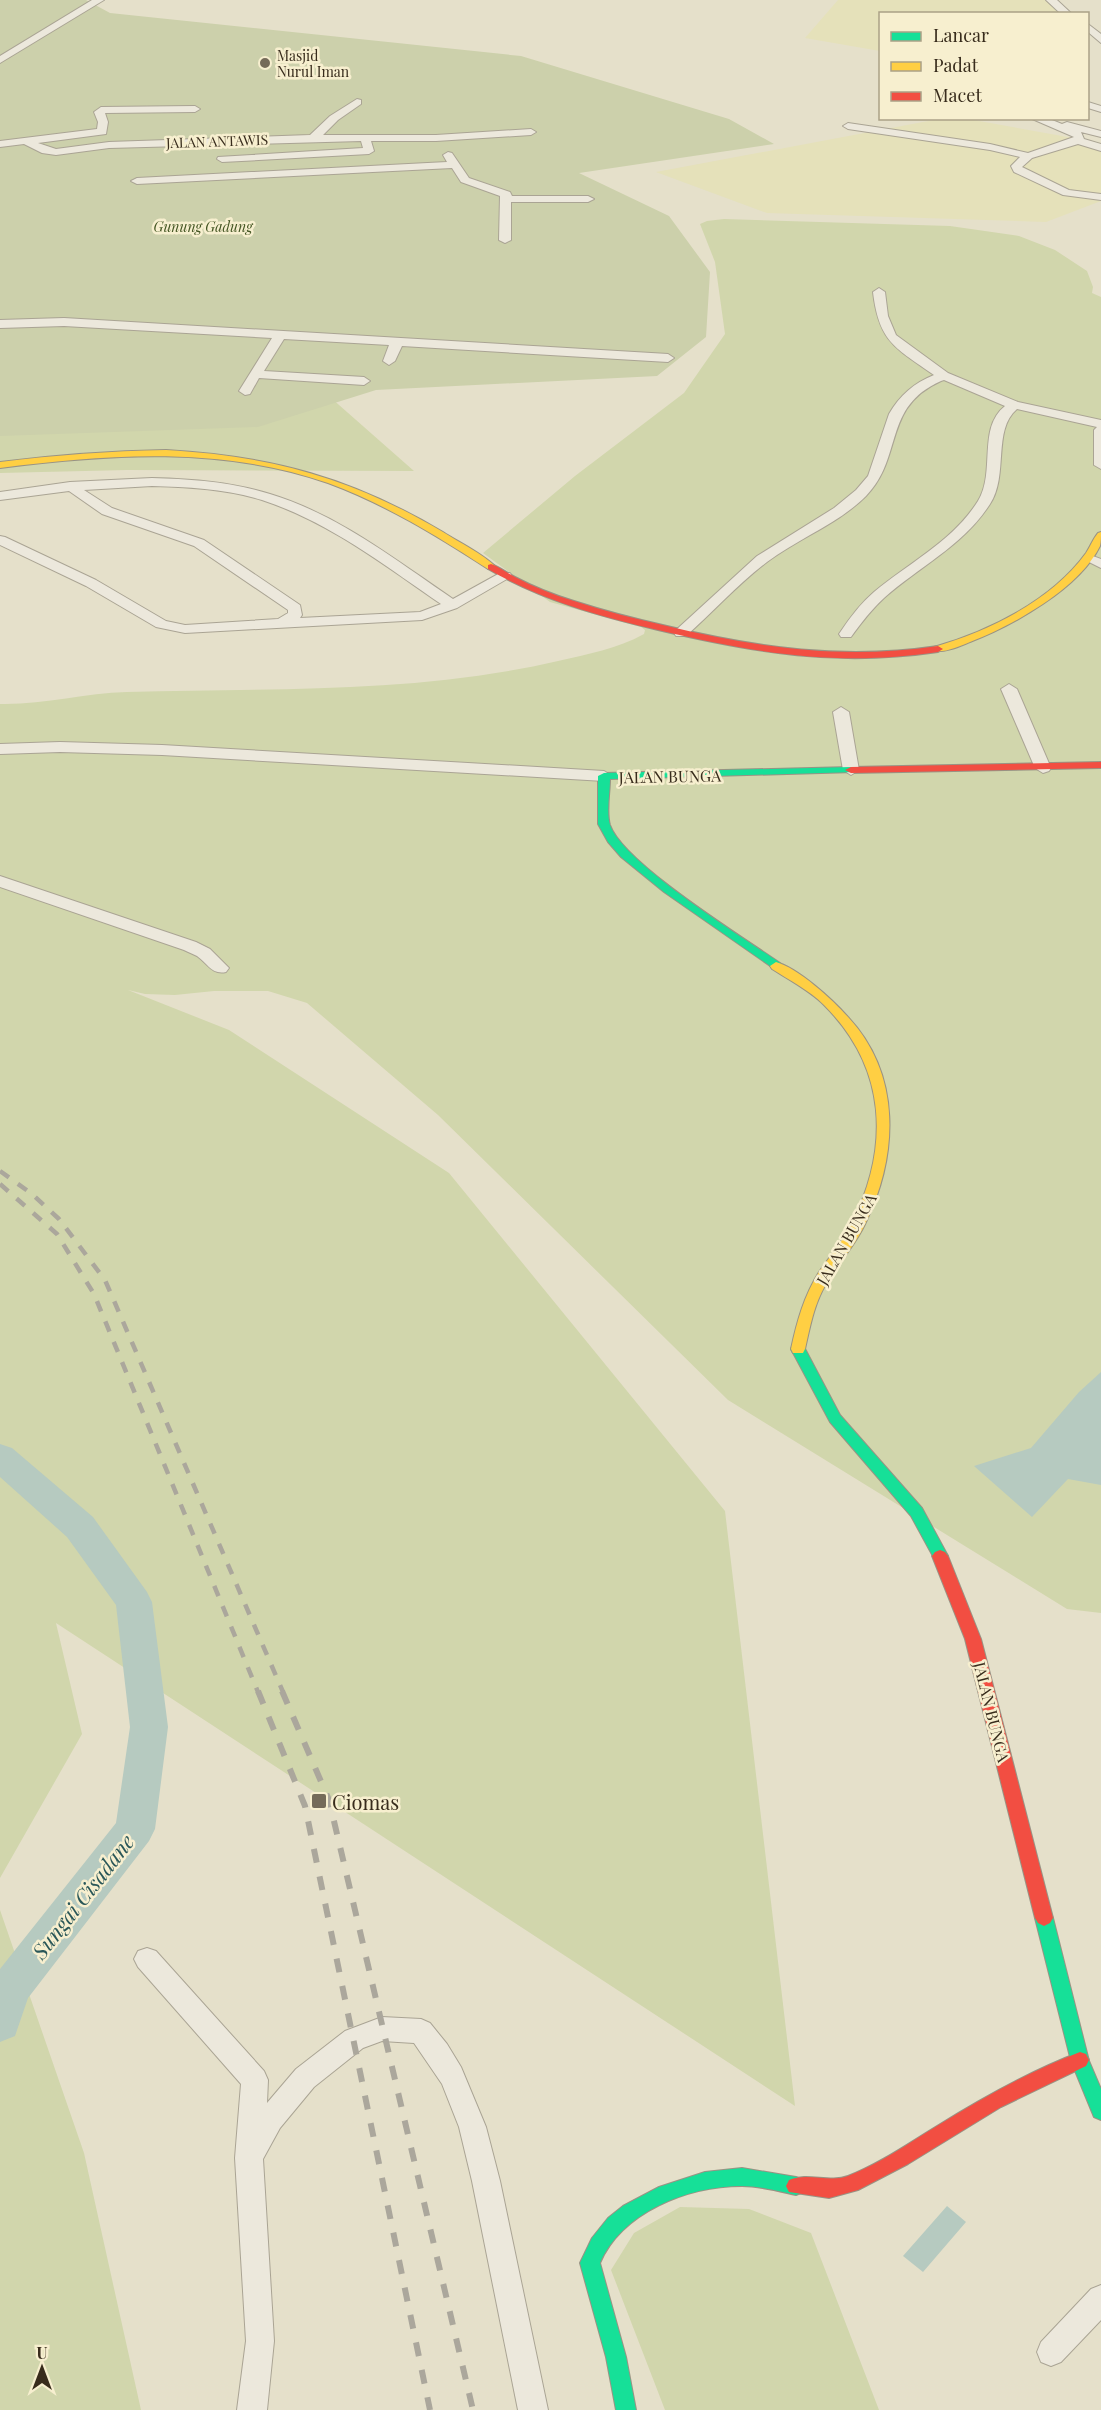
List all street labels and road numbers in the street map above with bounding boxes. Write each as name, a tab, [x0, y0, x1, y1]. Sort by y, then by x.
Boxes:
street label: JALAN ANTAWIS	[165, 130, 268, 152]
street label: JALAN BUNGA	[618, 765, 722, 787]
street label: JALAN BUNGA	[811, 1189, 881, 1290]
street label: JALAN BUNGA	[969, 1659, 1015, 1765]

